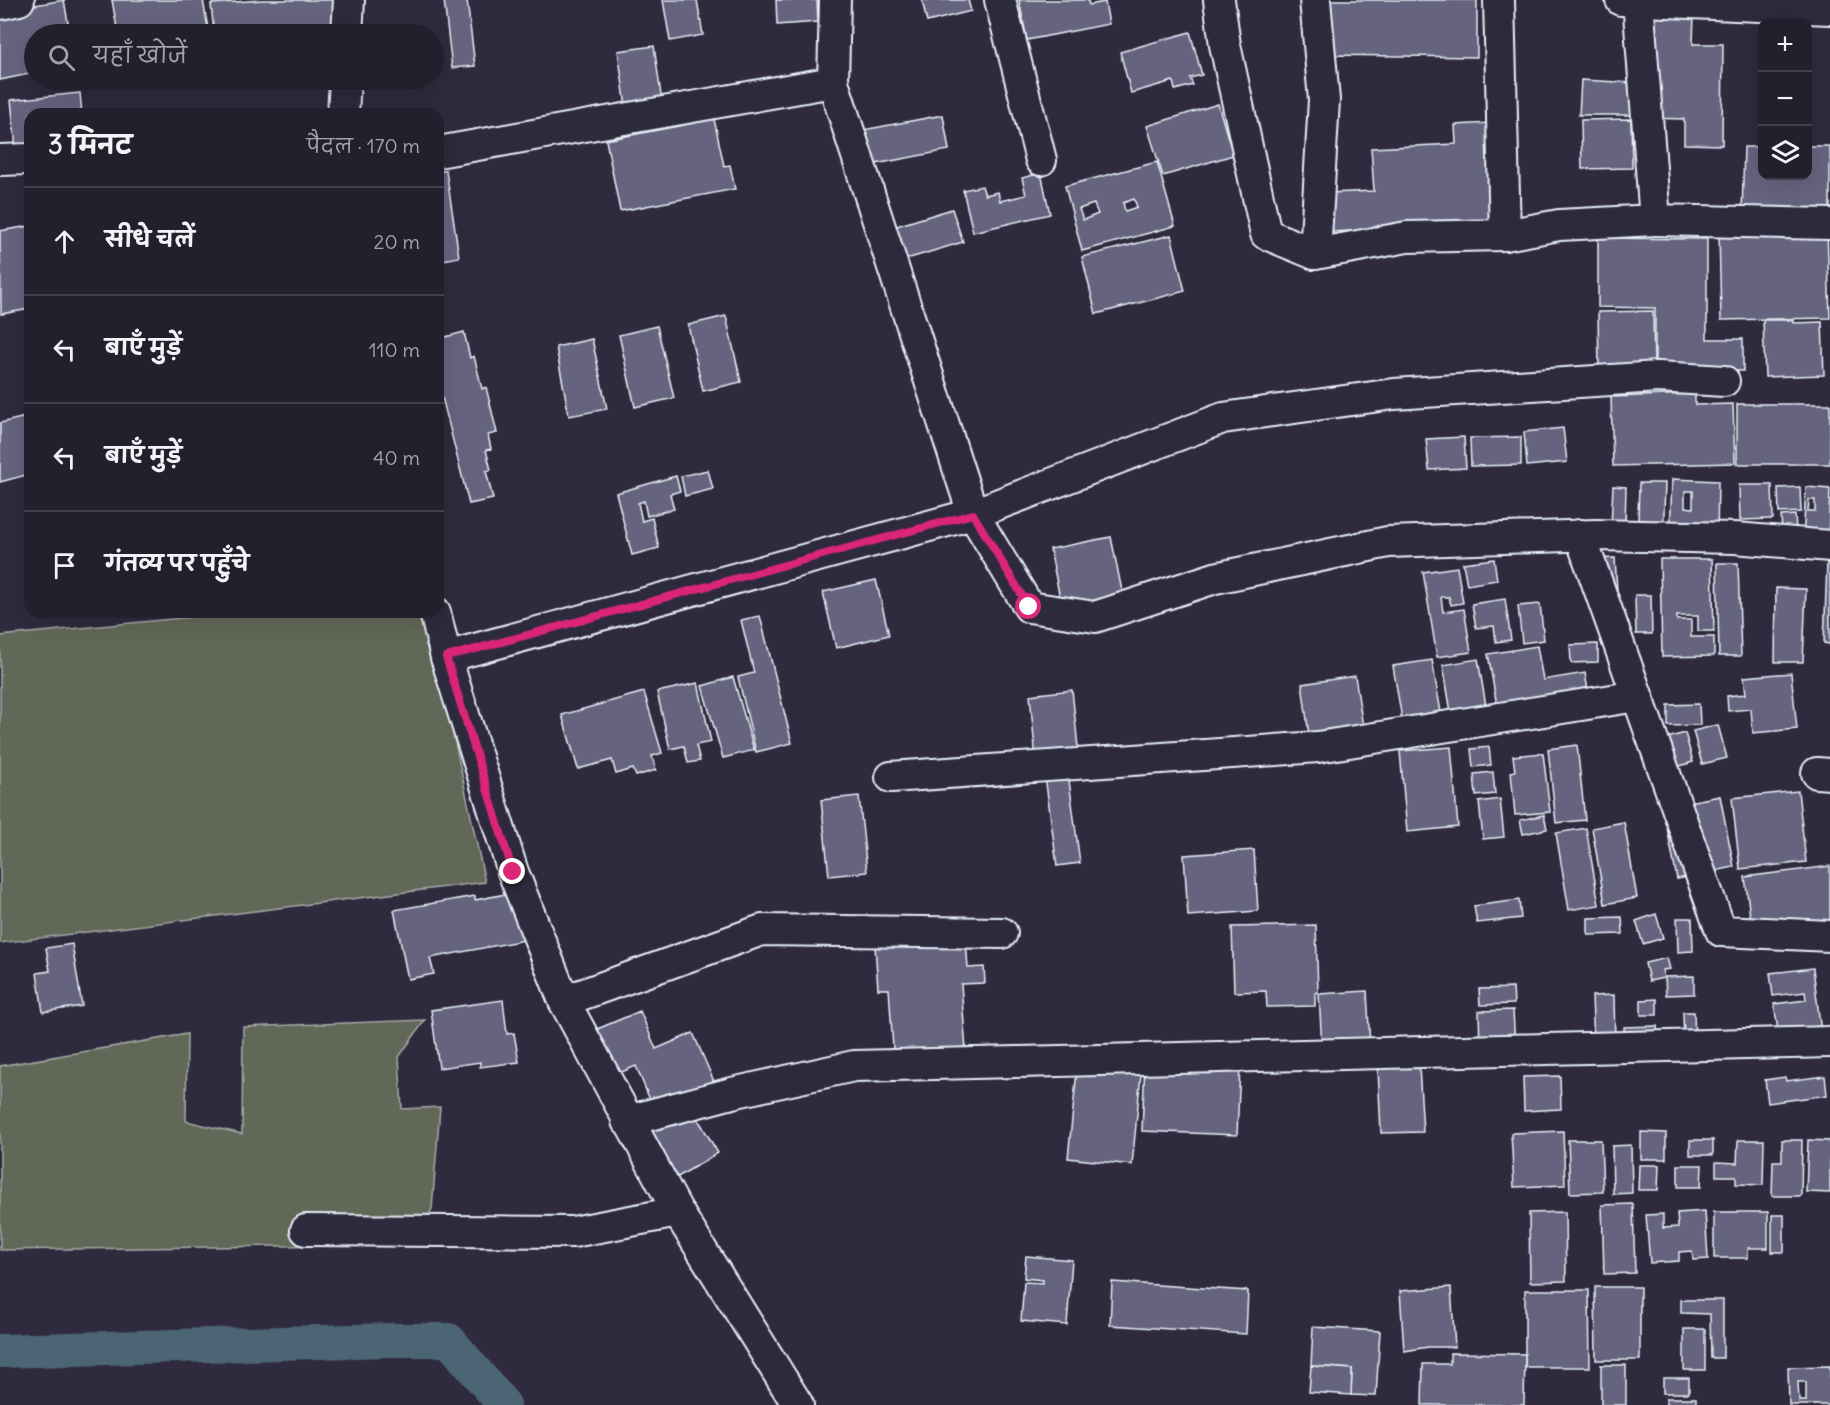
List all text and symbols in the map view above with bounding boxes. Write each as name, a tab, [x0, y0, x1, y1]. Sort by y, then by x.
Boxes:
map controls	[1758, 18, 1812, 180]
button: +	[1758, 18, 1812, 72]
search box	[24, 24, 444, 90]
icon: search	[45, 41, 78, 74]
text: यहाँ खोजें	[93, 41, 187, 69]
button: −	[1758, 72, 1812, 126]
button: layers	[1758, 126, 1812, 180]
text: 3 मिनट	[48, 128, 132, 161]
text: पैदल · 170 m	[307, 133, 420, 158]
icon: ahead	[48, 225, 81, 258]
text: सीधे चलें	[105, 225, 195, 253]
text: 20 m	[374, 229, 420, 254]
icon: left	[48, 333, 81, 366]
text: बाएँ मुड़ें	[105, 333, 182, 361]
text: 110 m	[369, 337, 420, 362]
icon: left	[48, 441, 81, 474]
text: बाएँ मुड़ें	[105, 441, 182, 469]
text: 40 m	[373, 445, 420, 470]
icon: arrive	[48, 549, 81, 582]
text: गंतव्य पर पहुँचे	[105, 549, 249, 577]
route start	[1015, 593, 1041, 619]
route end	[499, 858, 525, 884]

